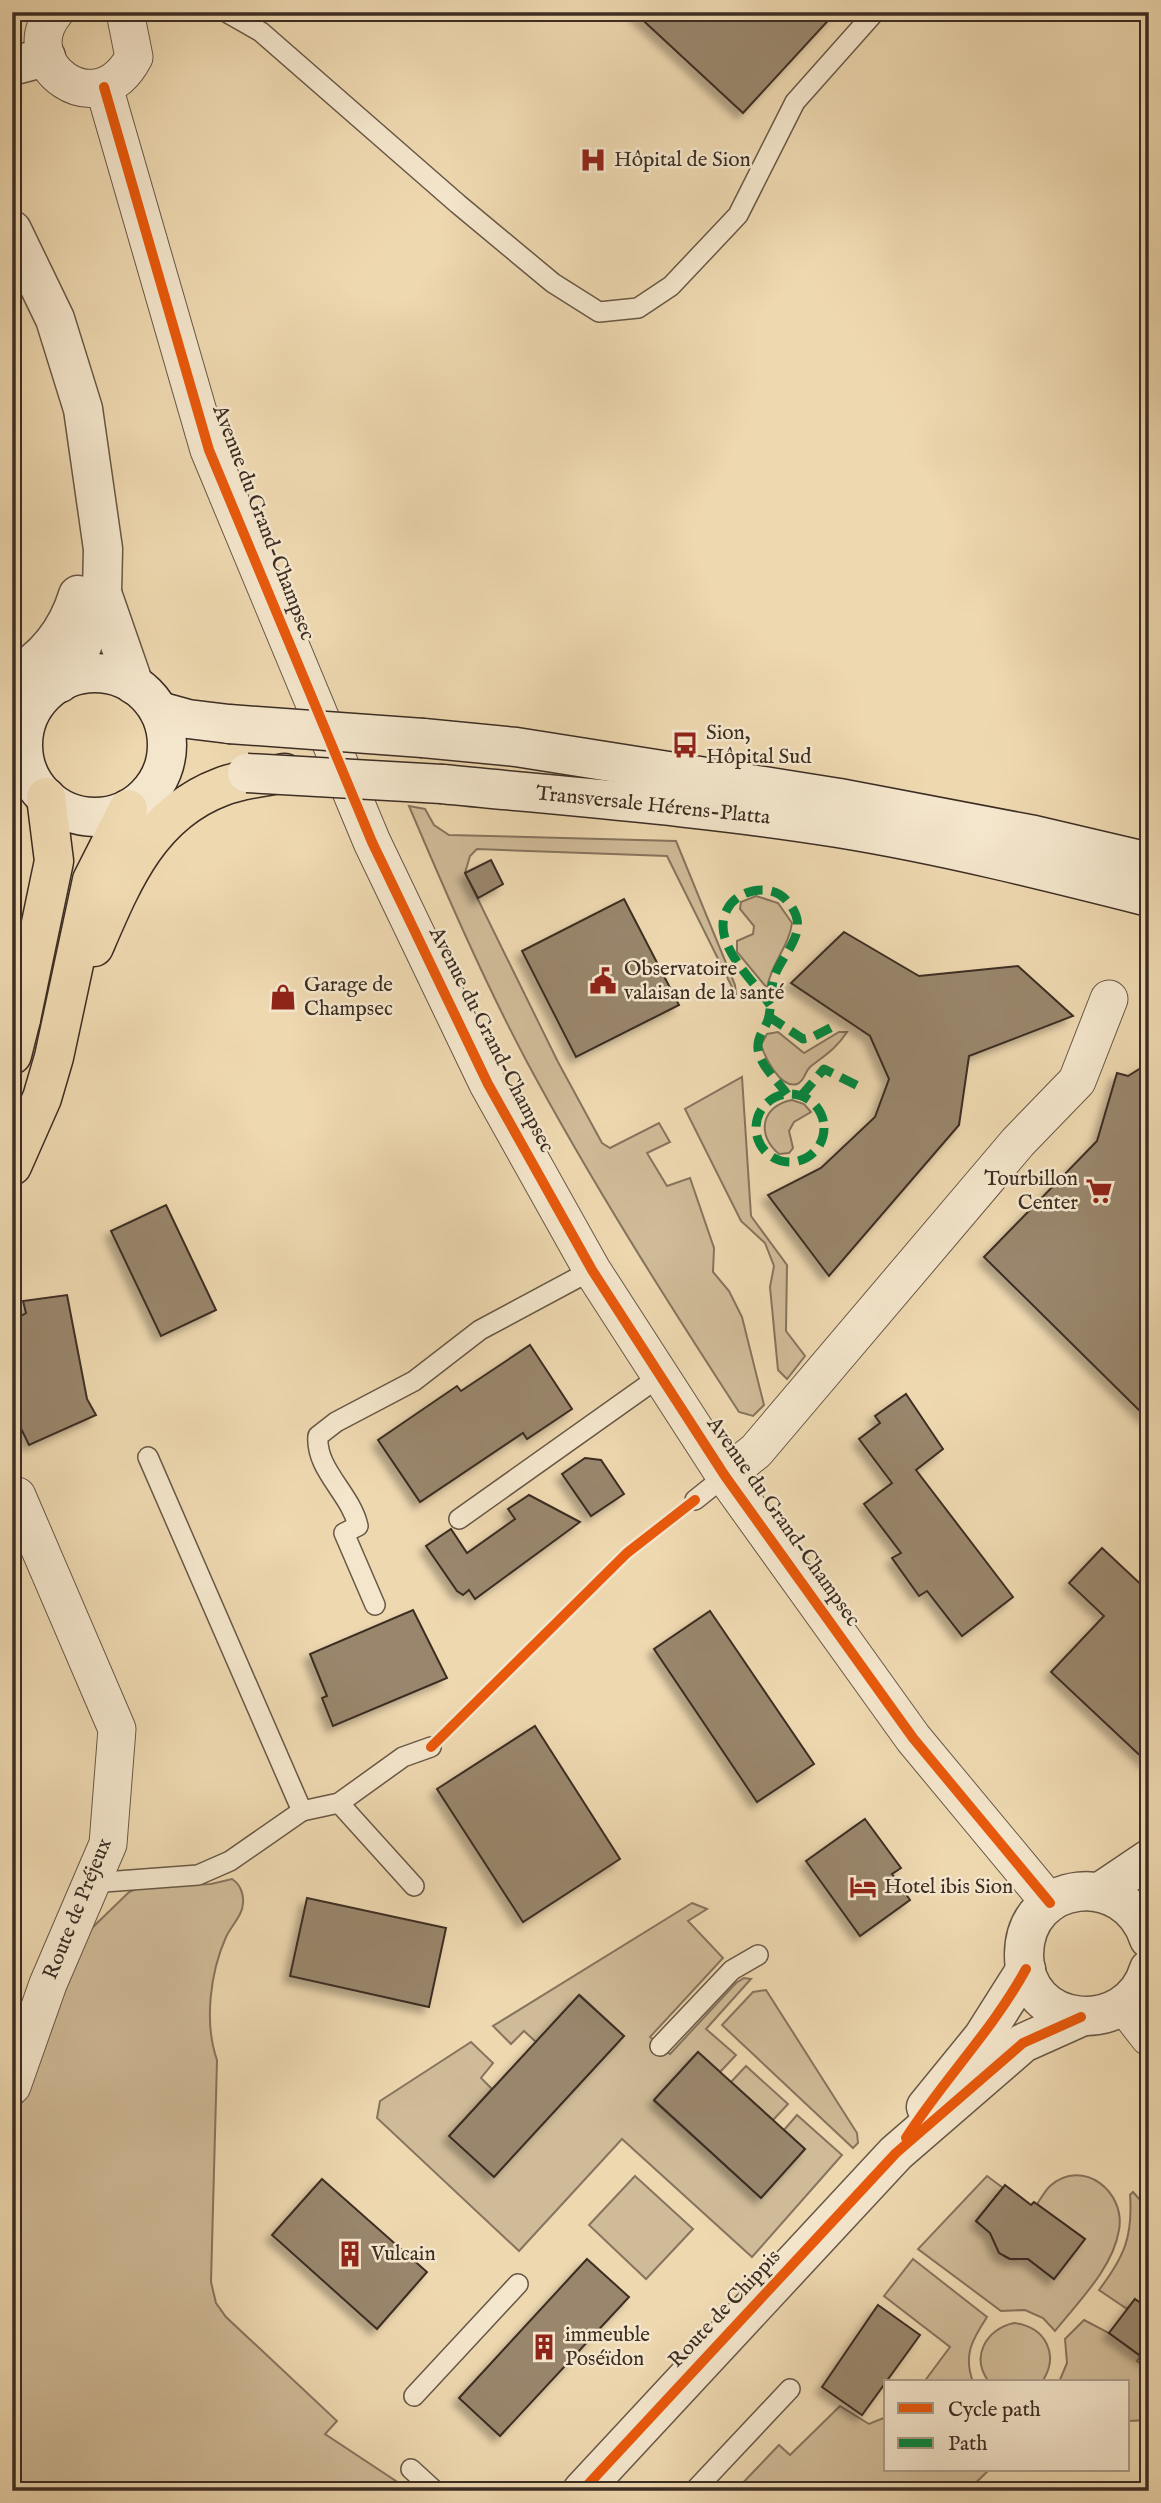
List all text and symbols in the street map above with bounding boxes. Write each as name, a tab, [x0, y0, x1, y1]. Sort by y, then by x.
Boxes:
hospital icon: Hôpital de Sion	[578, 145, 608, 175]
place label: Hôpital de Sion	[614, 147, 751, 174]
street label: Avenue du Grand-Champsec	[205, 401, 320, 645]
place label: Sion, Hôpital Sud	[706, 720, 812, 771]
bus stop icon: Sion, Hôpital Sud	[670, 730, 700, 760]
street label: Transversale Hérens-Platta	[534, 780, 772, 832]
street label: Avenue du Grand-Champsec	[422, 922, 560, 1157]
place label: Observatoire valaisan de la santé	[624, 956, 785, 1007]
public building icon: Observatoire valaisan de la santé	[588, 966, 618, 996]
place label: Garage de Champsec	[304, 972, 393, 1023]
shop icon: Garage de Champsec	[268, 982, 298, 1012]
place label: Tourbillon Center	[984, 1166, 1078, 1217]
supermarket icon: Tourbillon Center	[1084, 1176, 1114, 1206]
street label: Avenue du Grand-Champsec	[700, 1411, 866, 1632]
street label: Route de Préjeux	[37, 1834, 119, 1984]
hotel icon: Hotel ibis Sion	[848, 1872, 878, 1902]
place label: Hotel ibis Sion	[884, 1874, 1013, 1901]
building icon: Vulcain	[335, 2239, 365, 2269]
place label: Vulcain	[370, 2241, 436, 2268]
street label: Route de Chippis	[663, 2244, 787, 2374]
place label: immeuble Poséïdon	[565, 2322, 650, 2373]
building icon: immeuble Poséïdon	[529, 2332, 559, 2362]
legend	[884, 2380, 1130, 2472]
text: Cycle path	[948, 2397, 1041, 2424]
text: Path	[948, 2431, 987, 2458]

